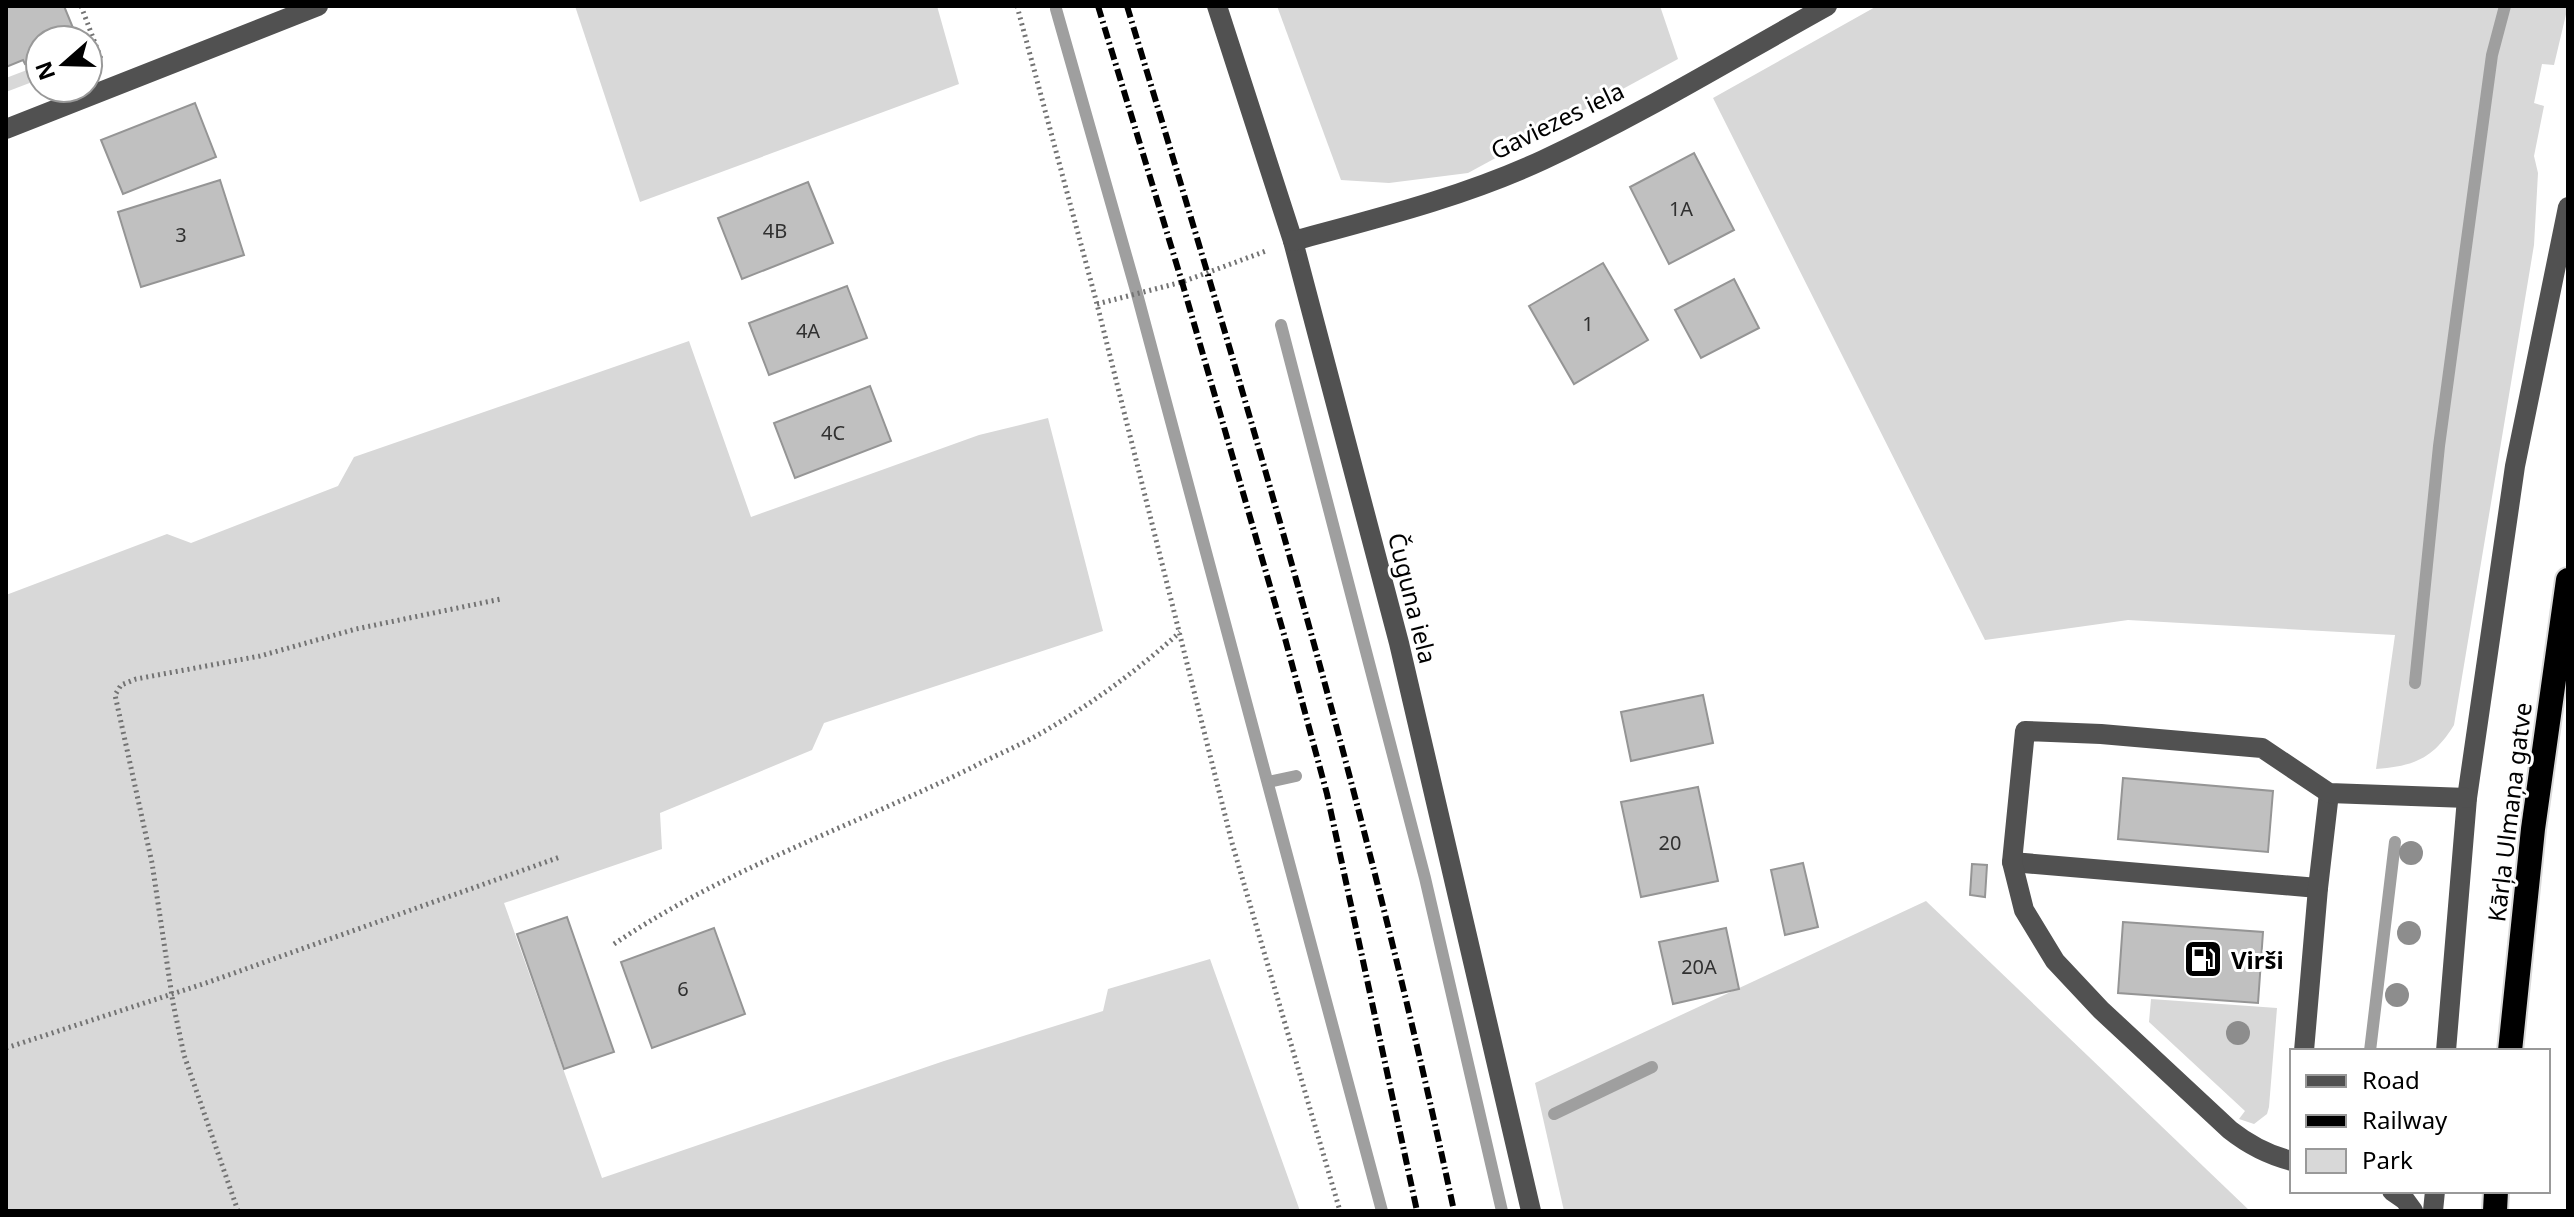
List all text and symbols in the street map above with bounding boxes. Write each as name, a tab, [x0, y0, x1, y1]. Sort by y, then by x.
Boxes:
north arrow	[24, 24, 104, 104]
text: N	[27, 58, 61, 85]
street label: Gaviezes iela	[1485, 73, 1629, 167]
house number: 1A	[1669, 195, 1693, 222]
house number: 4B	[763, 217, 787, 244]
house number: 3	[175, 221, 187, 248]
house number: 1	[1582, 310, 1594, 337]
house number: 4A	[796, 317, 820, 344]
house number: 4C	[821, 419, 845, 446]
street label: Čuguna iela	[1381, 529, 1445, 667]
street label: Kārļa Ulmaņa gatve	[2479, 700, 2539, 924]
house number: 20	[1659, 829, 1681, 856]
fuel station icon: Virši	[2182, 938, 2224, 980]
place label: Virši	[2231, 943, 2284, 976]
house number: 20A	[1681, 953, 1717, 980]
house number: 6	[677, 975, 689, 1002]
legend	[2290, 1049, 2550, 1193]
text: Road	[2362, 1063, 2420, 1096]
text: Railway	[2362, 1103, 2448, 1136]
text: Park	[2362, 1143, 2413, 1176]

